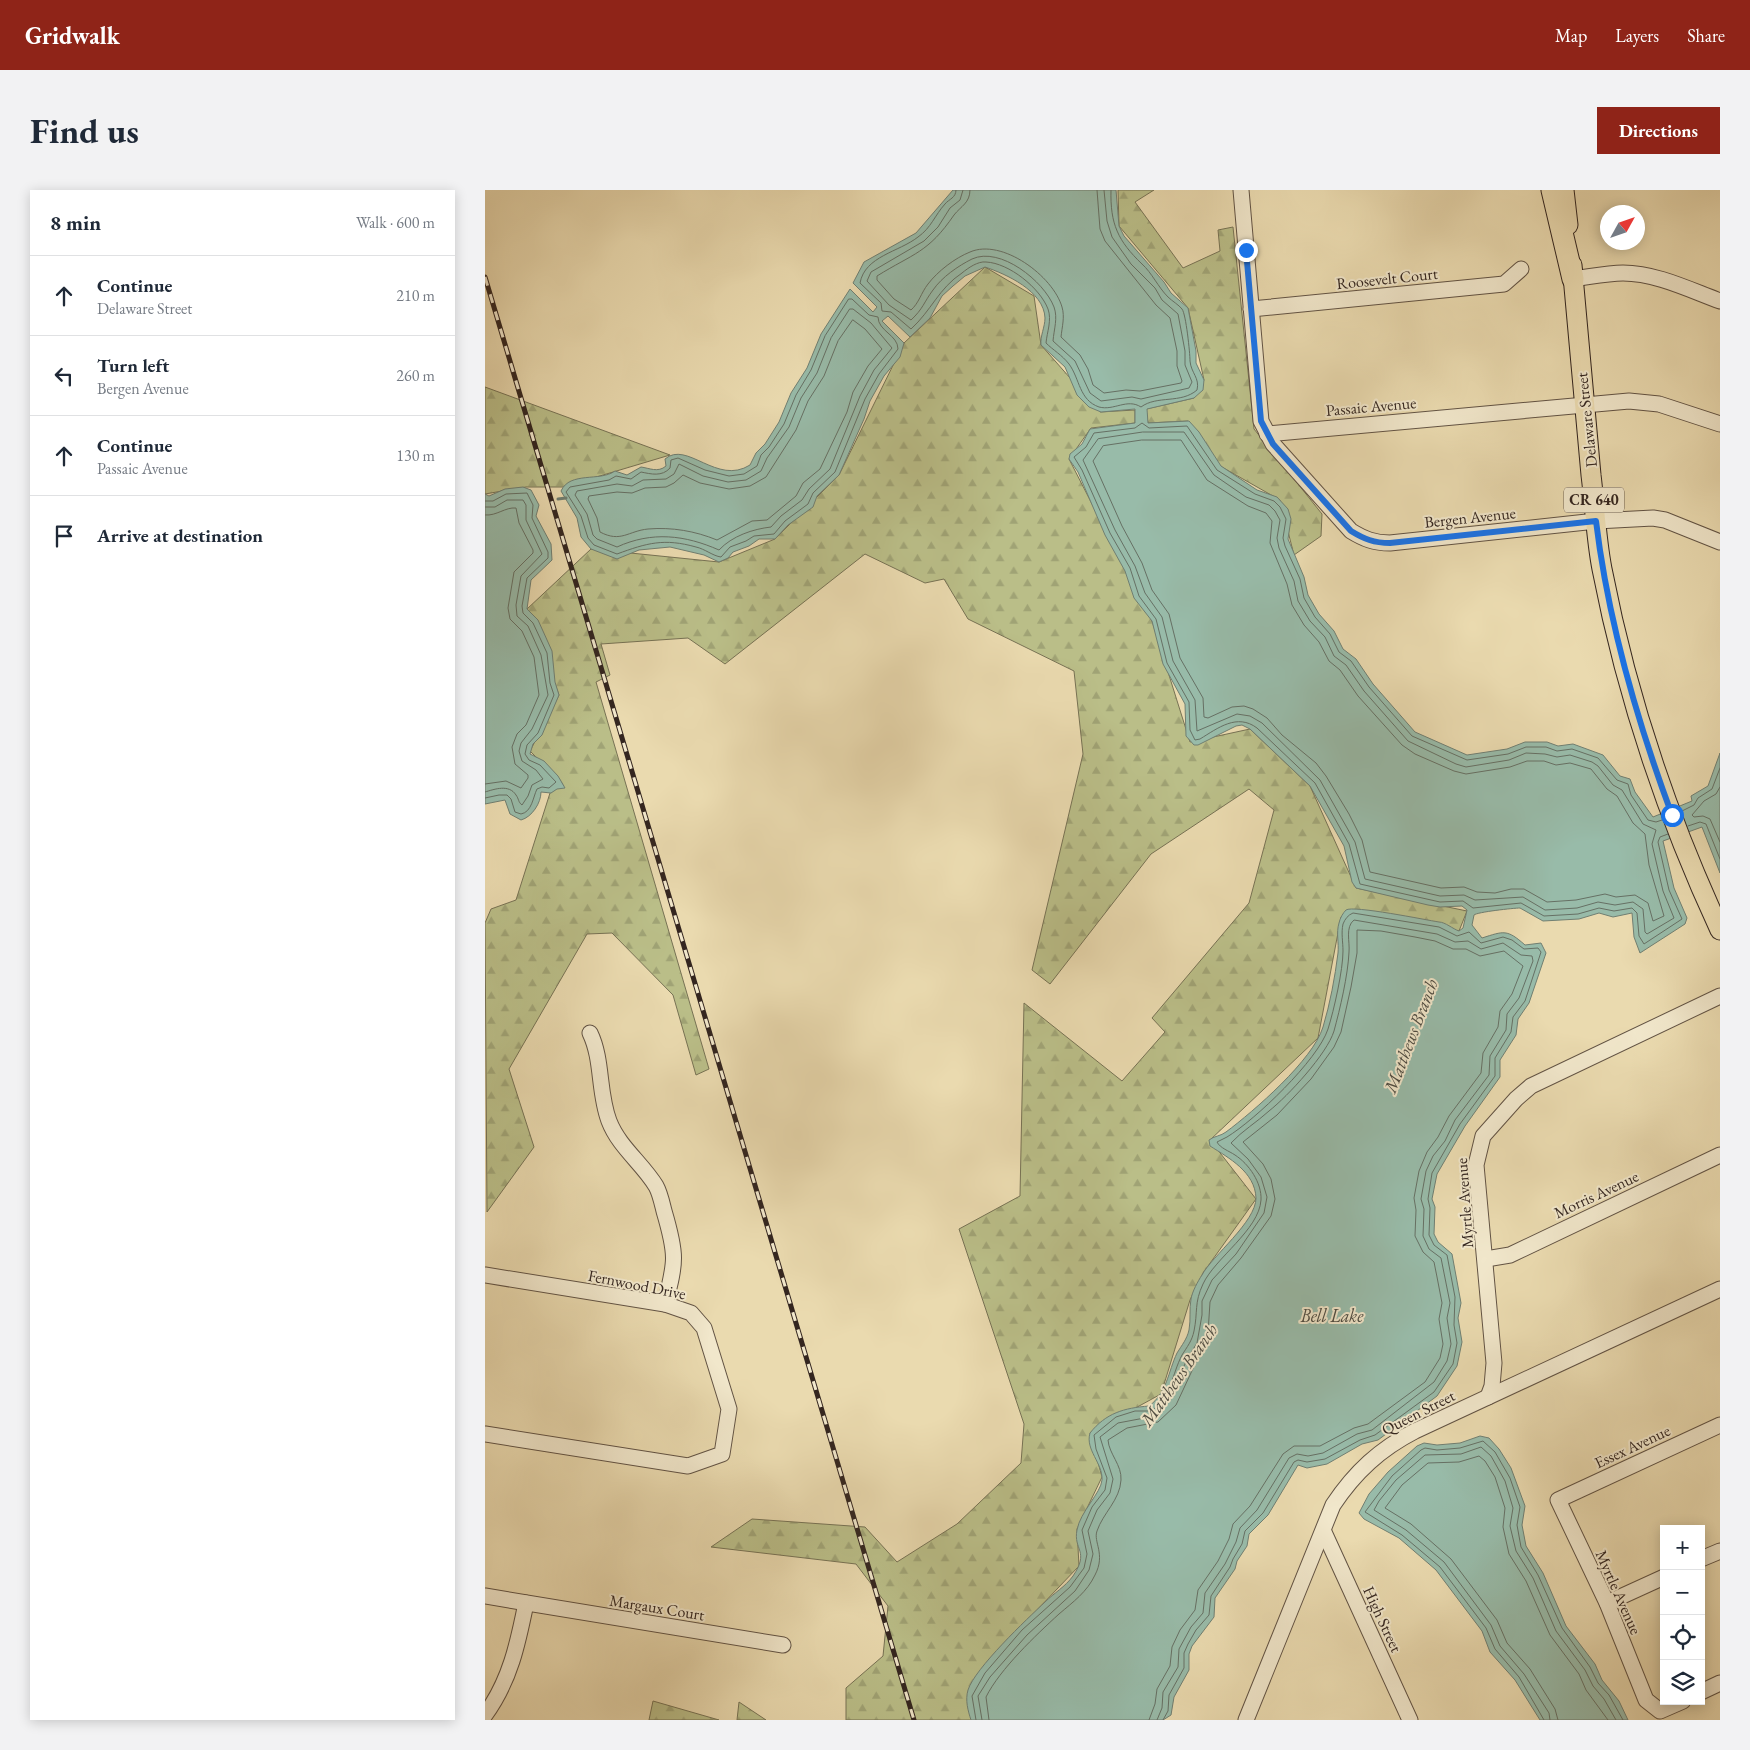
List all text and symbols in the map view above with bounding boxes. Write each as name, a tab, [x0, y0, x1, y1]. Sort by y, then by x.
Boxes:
text: Gridwalk	[25, 20, 120, 51]
text: Map	[1555, 24, 1587, 47]
text: Layers	[1615, 24, 1659, 47]
text: Share	[1687, 24, 1725, 47]
button: Directions	[1597, 107, 1720, 154]
text: Find us	[30, 108, 139, 153]
north arrow	[1600, 205, 1645, 250]
text: 8 min	[50, 209, 101, 236]
text: Walk · 600 m	[356, 212, 435, 233]
route end	[1235, 239, 1258, 262]
street label: Roosevelt Court	[1335, 263, 1439, 294]
text: Continue	[97, 273, 172, 298]
icon: ahead	[50, 282, 78, 310]
text: 210 m	[396, 285, 435, 306]
text: Delaware Street	[97, 298, 192, 319]
text: Turn left	[97, 353, 169, 378]
icon: left	[50, 362, 78, 390]
text: 260 m	[396, 365, 435, 386]
street label: Delaware Street	[1571, 371, 1602, 468]
text: Bergen Avenue	[97, 378, 189, 399]
street label: Passaic Avenue	[1325, 392, 1417, 421]
text: Continue	[97, 433, 172, 458]
icon: ahead	[50, 442, 78, 470]
text: 130 m	[396, 445, 435, 466]
text: Passaic Avenue	[97, 458, 188, 479]
road number: CR 640	[1564, 488, 1624, 512]
street label: Bergen Avenue	[1423, 502, 1517, 533]
icon: arrive	[50, 522, 78, 550]
text: Arrive at destination	[97, 523, 263, 548]
route start	[1661, 804, 1684, 827]
water label: Matthews Branch	[1378, 976, 1443, 1097]
street label: Myrtle Avenue	[1451, 1157, 1478, 1249]
street label: Morris Avenue	[1551, 1166, 1642, 1223]
street label: Fernwood Drive	[586, 1265, 688, 1304]
water label: Bell Lake	[1300, 1304, 1364, 1327]
water label: Matthews Branch	[1134, 1319, 1223, 1431]
street label: Queen Street	[1378, 1385, 1459, 1440]
street label: Essex Avenue	[1591, 1420, 1674, 1473]
map controls	[1660, 1525, 1705, 1705]
button: +	[1660, 1525, 1705, 1570]
street label: Myrtle Avenue	[1591, 1547, 1647, 1638]
button: −	[1660, 1570, 1705, 1615]
street label: High Street	[1358, 1583, 1407, 1656]
street label: Margaux Court	[608, 1590, 706, 1625]
button: locate	[1660, 1615, 1705, 1660]
button: layers	[1660, 1660, 1705, 1705]

